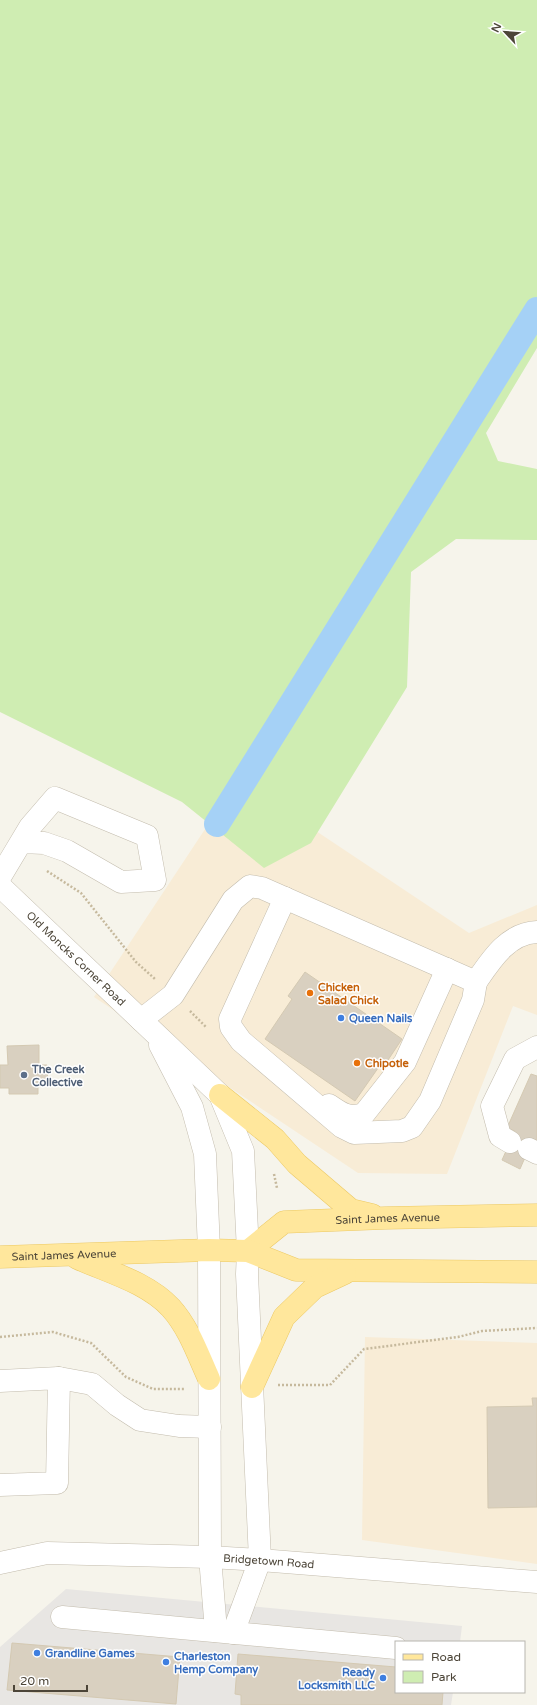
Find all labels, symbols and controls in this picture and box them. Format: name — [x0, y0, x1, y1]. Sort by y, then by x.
north arrow — [485, 12, 525, 52]
text: N — [489, 21, 504, 35]
street label: Old Moncks Corner Road — [24, 909, 128, 1009]
place label: Chicken Salad Chick — [318, 981, 379, 1007]
marker: Chicken Salad Chick — [305, 988, 315, 998]
place label: Queen Nails — [349, 1012, 413, 1025]
marker: Queen Nails — [336, 1013, 346, 1023]
place label: Chipotle — [365, 1057, 410, 1071]
marker: Chipotle — [352, 1058, 362, 1068]
place label: The Creek Collective — [31, 1063, 84, 1089]
marker: The Creek Collective — [19, 1070, 29, 1080]
street label: Saint James Avenue — [335, 1211, 440, 1227]
street label: Saint James Avenue — [11, 1247, 116, 1264]
street label: Bridgetown Road — [223, 1552, 315, 1571]
legend — [395, 1641, 525, 1693]
place label: Grandline Games — [45, 1647, 135, 1660]
marker: Grandline Games — [32, 1648, 42, 1658]
place label: Charleston Hemp Company — [174, 1650, 258, 1677]
text: Road — [431, 1650, 461, 1664]
marker: Charleston Hemp Company — [161, 1657, 171, 1667]
place label: Ready Locksmith LLC — [298, 1666, 375, 1692]
scale bar — [14, 1667, 87, 1693]
text: Park — [431, 1670, 457, 1684]
marker: Ready Locksmith LLC — [378, 1673, 388, 1683]
text: 20 m — [20, 1674, 49, 1688]

